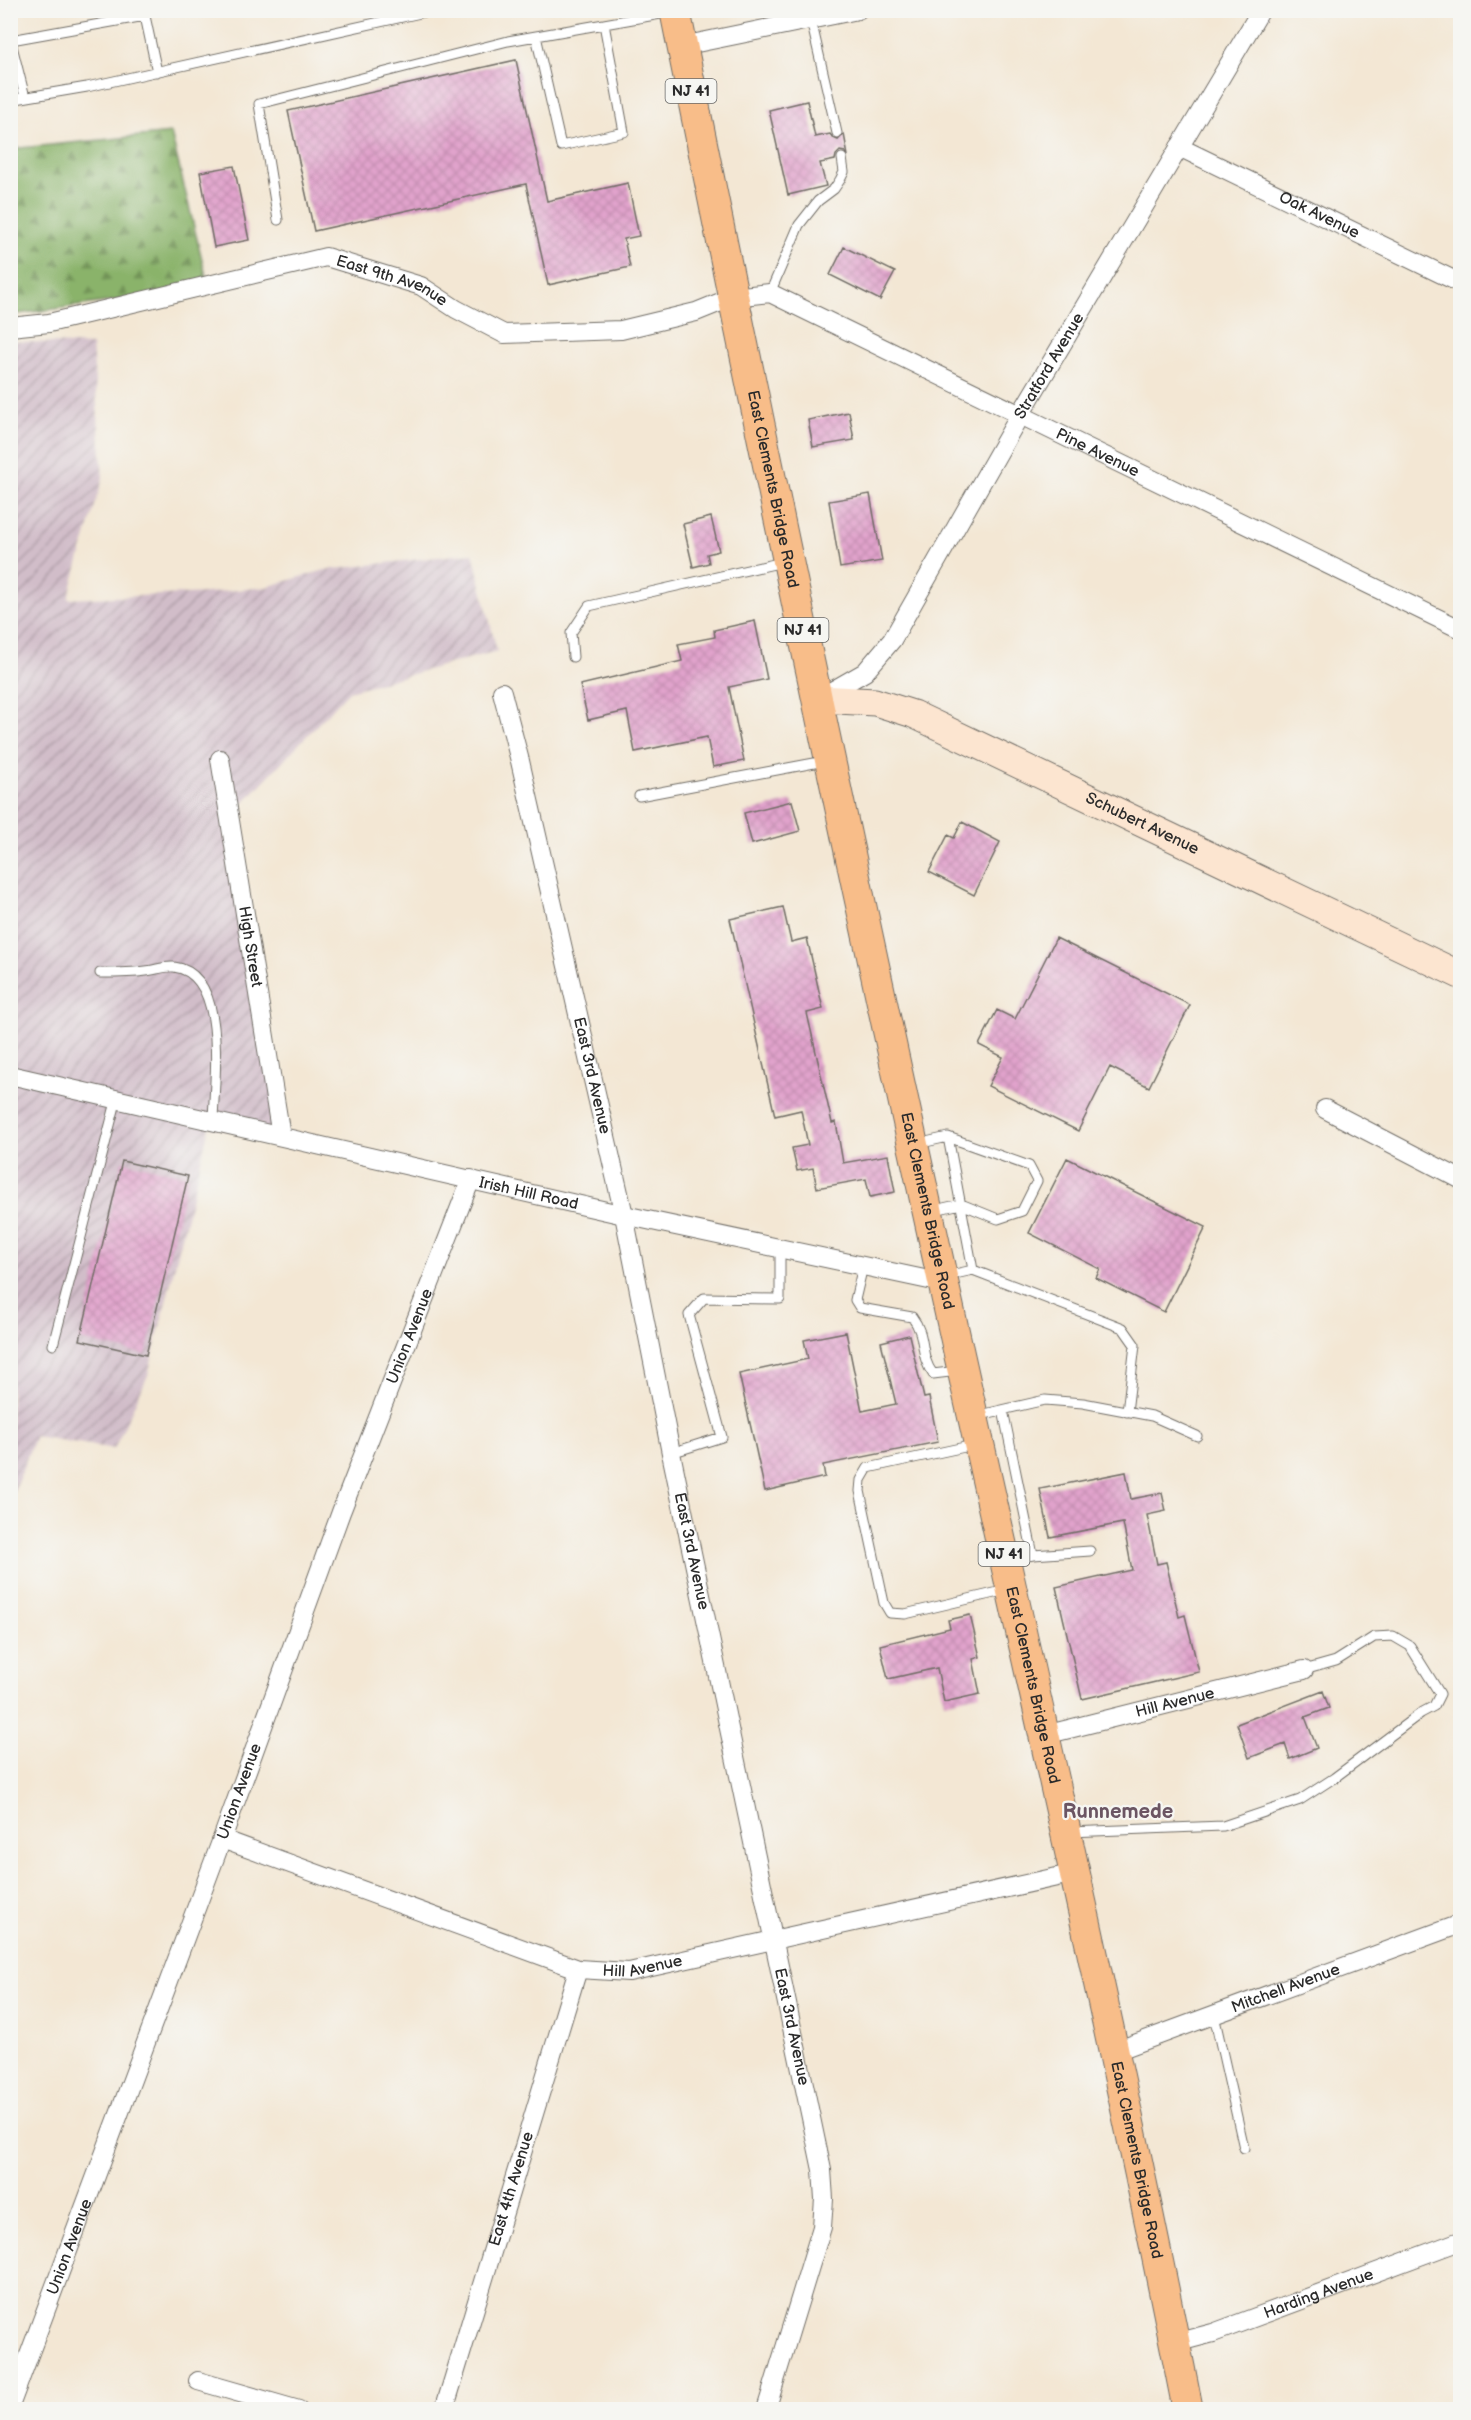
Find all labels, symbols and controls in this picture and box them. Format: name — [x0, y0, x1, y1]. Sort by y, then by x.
road number: NJ 41 — [666, 79, 716, 103]
street label: Oak Avenue — [1276, 187, 1363, 243]
street label: East 9th Avenue — [334, 251, 451, 311]
street label: Stratford Avenue — [1010, 309, 1088, 422]
street label: East Clements Bridge Road — [743, 389, 803, 590]
street label: Pine Avenue — [1053, 424, 1143, 481]
road number: NJ 41 — [778, 618, 828, 642]
street label: Schubert Avenue — [1083, 788, 1203, 859]
street label: High Street — [234, 905, 266, 988]
street label: East 3rd Avenue — [569, 1015, 615, 1136]
street label: East Clements Bridge Road — [897, 1110, 958, 1311]
street label: Irish Hill Road — [477, 1173, 580, 1214]
street label: Union Avenue — [382, 1285, 437, 1387]
street label: East 3rd Avenue — [670, 1491, 713, 1612]
road number: NJ 41 — [978, 1542, 1030, 1566]
street label: East Clements Bridge Road — [1002, 1585, 1064, 1785]
street label: Hill Avenue — [1134, 1683, 1217, 1721]
street label: Union Avenue — [213, 1740, 266, 1842]
district label: Runnemede — [1063, 1800, 1173, 1824]
street label: Hill Avenue — [602, 1951, 685, 1982]
street label: Mitchell Avenue — [1229, 1959, 1343, 2017]
street label: East 3rd Avenue — [770, 1966, 814, 2088]
street label: East Clements Bridge Road — [1107, 2059, 1167, 2260]
street label: East 4th Avenue — [485, 2129, 538, 2248]
street label: Union Avenue — [43, 2196, 96, 2297]
street label: Harding Avenue — [1261, 2264, 1377, 2323]

